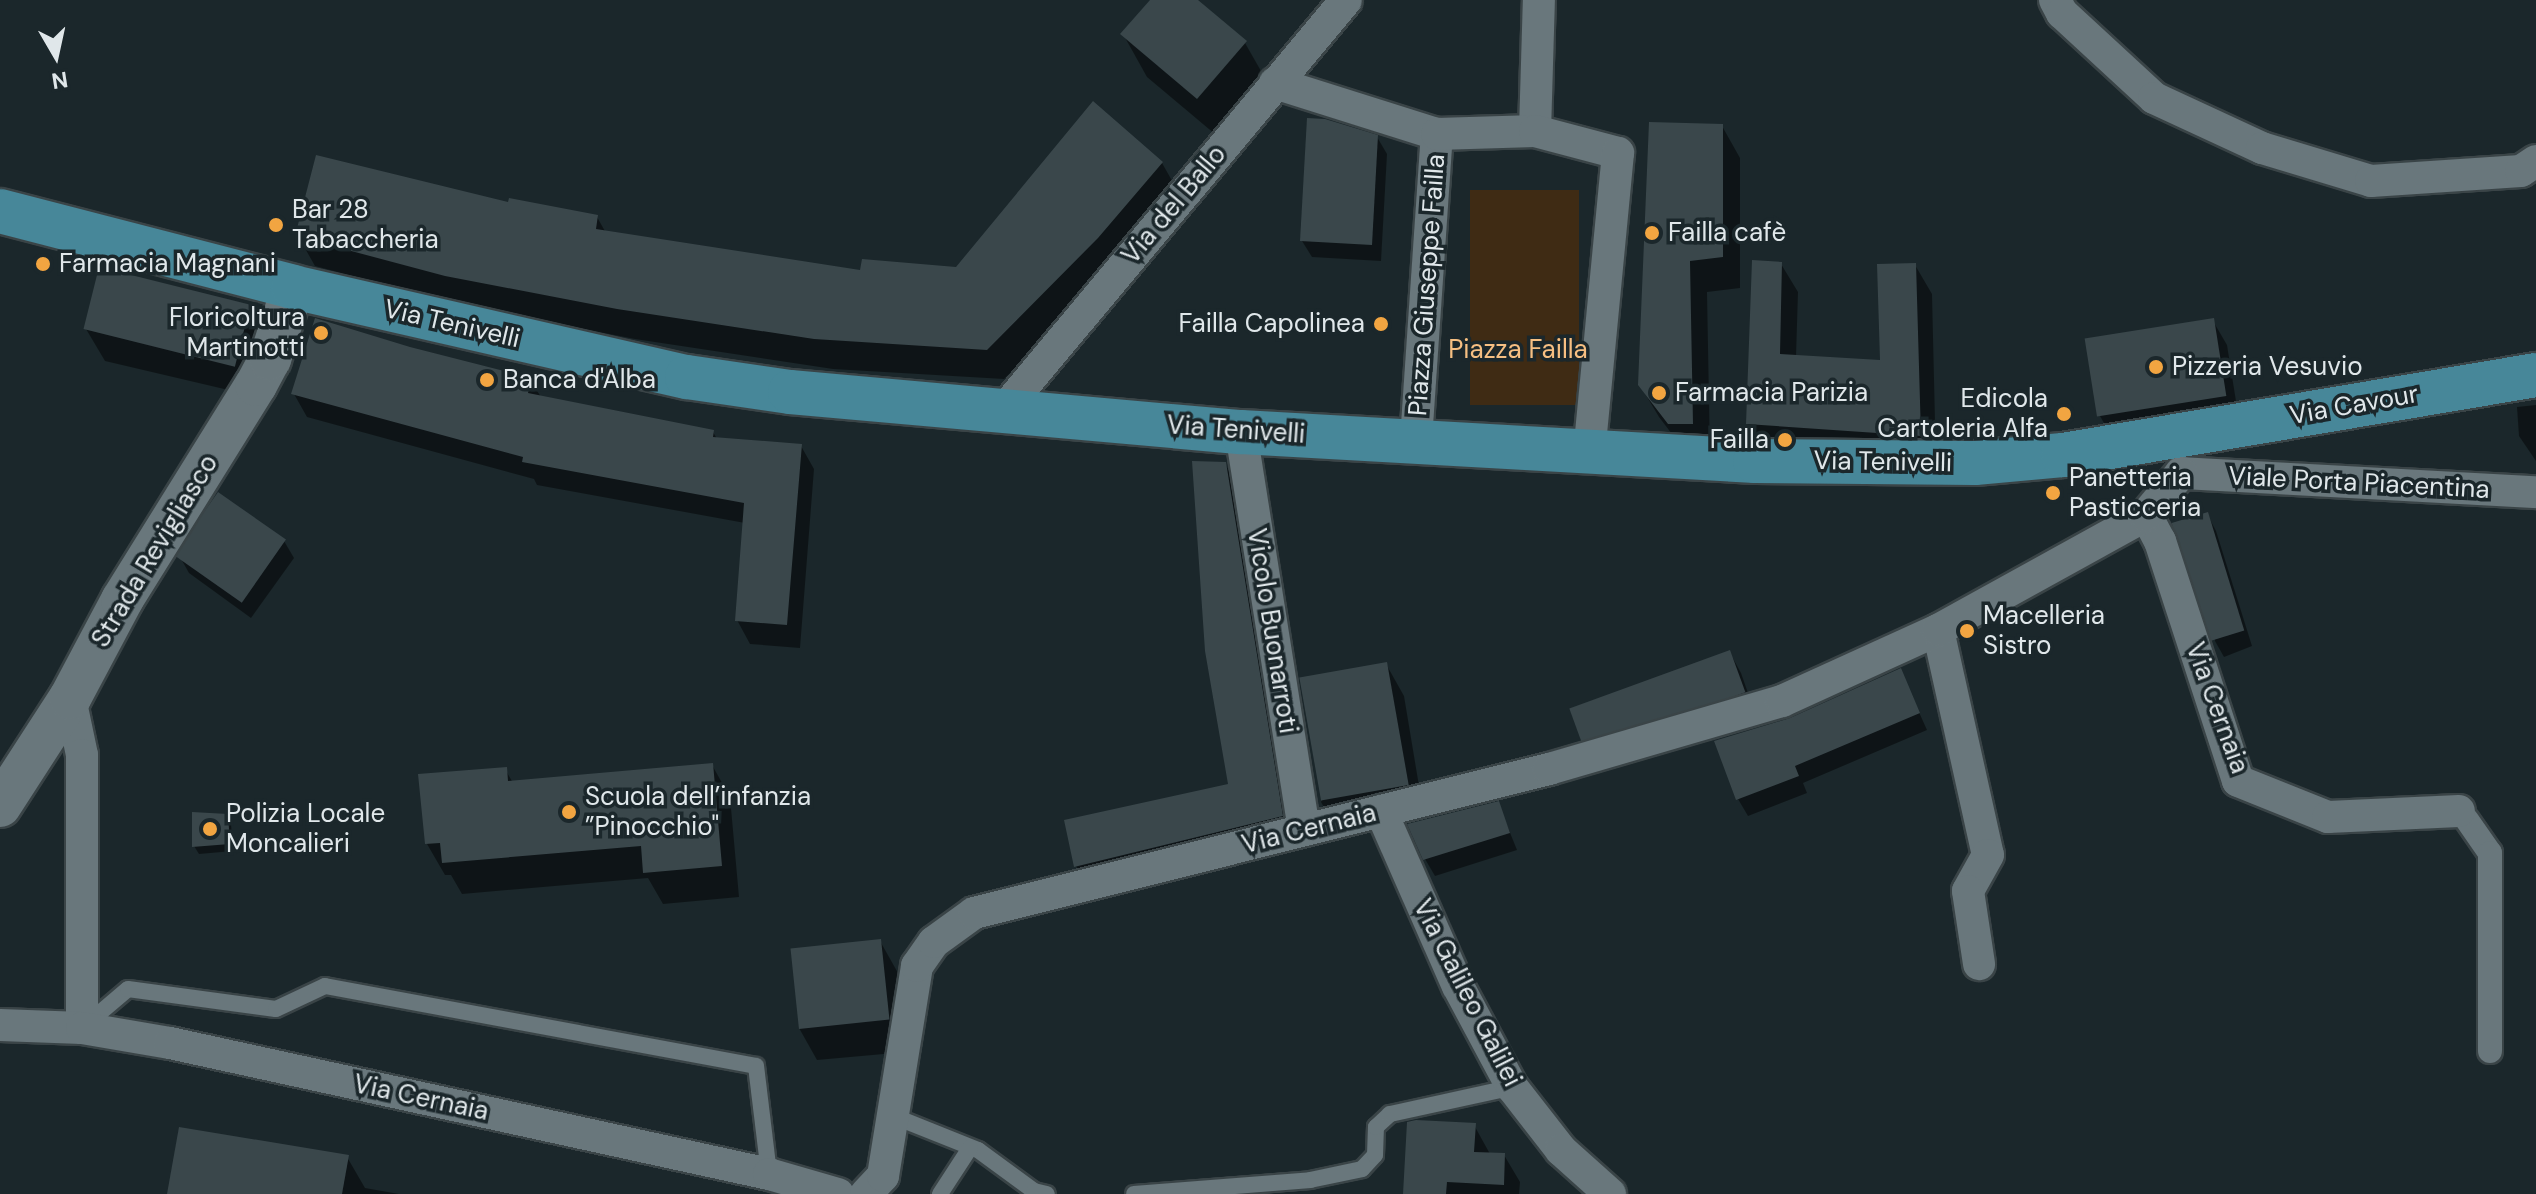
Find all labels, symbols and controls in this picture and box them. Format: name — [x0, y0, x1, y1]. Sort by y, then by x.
north arrow — [16, 16, 96, 96]
text: N — [50, 65, 70, 96]
street label: Via del Ballo — [1115, 139, 1233, 271]
street label: Piazza Giuseppe Failla — [1402, 153, 1452, 417]
place label: Bar 28 Tabaccheria — [292, 194, 439, 256]
marker: Bar 28 Tabaccheria — [267, 216, 285, 234]
place label: Failla cafè — [1668, 217, 1786, 249]
marker: Failla cafè — [1643, 224, 1661, 242]
place label: Farmacia Magnani — [59, 248, 276, 280]
marker: Farmacia Magnani — [34, 255, 52, 273]
street label: Via Tenivelli — [381, 293, 523, 355]
place label: Floricoltura Martinotti — [169, 302, 305, 364]
place label: Failla Capolinea — [1179, 308, 1365, 340]
marker: Failla Capolinea — [1372, 315, 1390, 333]
marker: Floricoltura Martinotti — [312, 324, 330, 342]
park label: Piazza Failla — [1448, 334, 1588, 366]
place label: Pizzeria Vesuvio — [2172, 351, 2363, 383]
marker: Pizzeria Vesuvio — [2147, 358, 2165, 376]
place label: Banca d'Alba — [503, 364, 656, 396]
marker: Banca d'Alba — [478, 371, 496, 389]
place label: Farmacia Parizia — [1675, 377, 1868, 409]
street label: Via Cavour — [2287, 378, 2421, 432]
place label: Edicola Cartoleria Alfa — [1877, 383, 2048, 444]
marker: Farmacia Parizia — [1650, 384, 1668, 402]
marker: Edicola Cartoleria Alfa — [2055, 405, 2073, 423]
street label: Via Tenivelli — [1166, 410, 1306, 450]
place label: Failla — [1710, 424, 1769, 456]
marker: Failla — [1776, 431, 1794, 449]
street label: Via Tenivelli — [1813, 445, 1953, 479]
street label: Strada Revigliasco — [85, 449, 225, 653]
street label: Viale Porta Piacentina — [2228, 461, 2490, 505]
place label: Panetteria Pasticceria — [2069, 462, 2201, 524]
marker: Panetteria Pasticceria — [2044, 484, 2062, 502]
street label: Vicolo Buonarroti — [1240, 526, 1304, 736]
place label: Macelleria Sistro — [1983, 600, 2105, 662]
marker: Macelleria Sistro — [1958, 622, 1976, 640]
street label: Via Cernaia — [2179, 638, 2255, 778]
place label: Scuola dell’infanzia ”Pinocchio" — [585, 781, 811, 842]
street label: Via Cernaia — [1239, 797, 1379, 861]
place label: Polizia Locale Moncalieri — [226, 798, 385, 860]
marker: Scuola dell’infanzia ”Pinocchio" — [560, 803, 578, 821]
marker: Polizia Locale Moncalieri — [201, 820, 219, 838]
street label: Via Galileo Galilei — [1406, 894, 1528, 1092]
street label: Via Cernaia — [351, 1068, 491, 1128]

